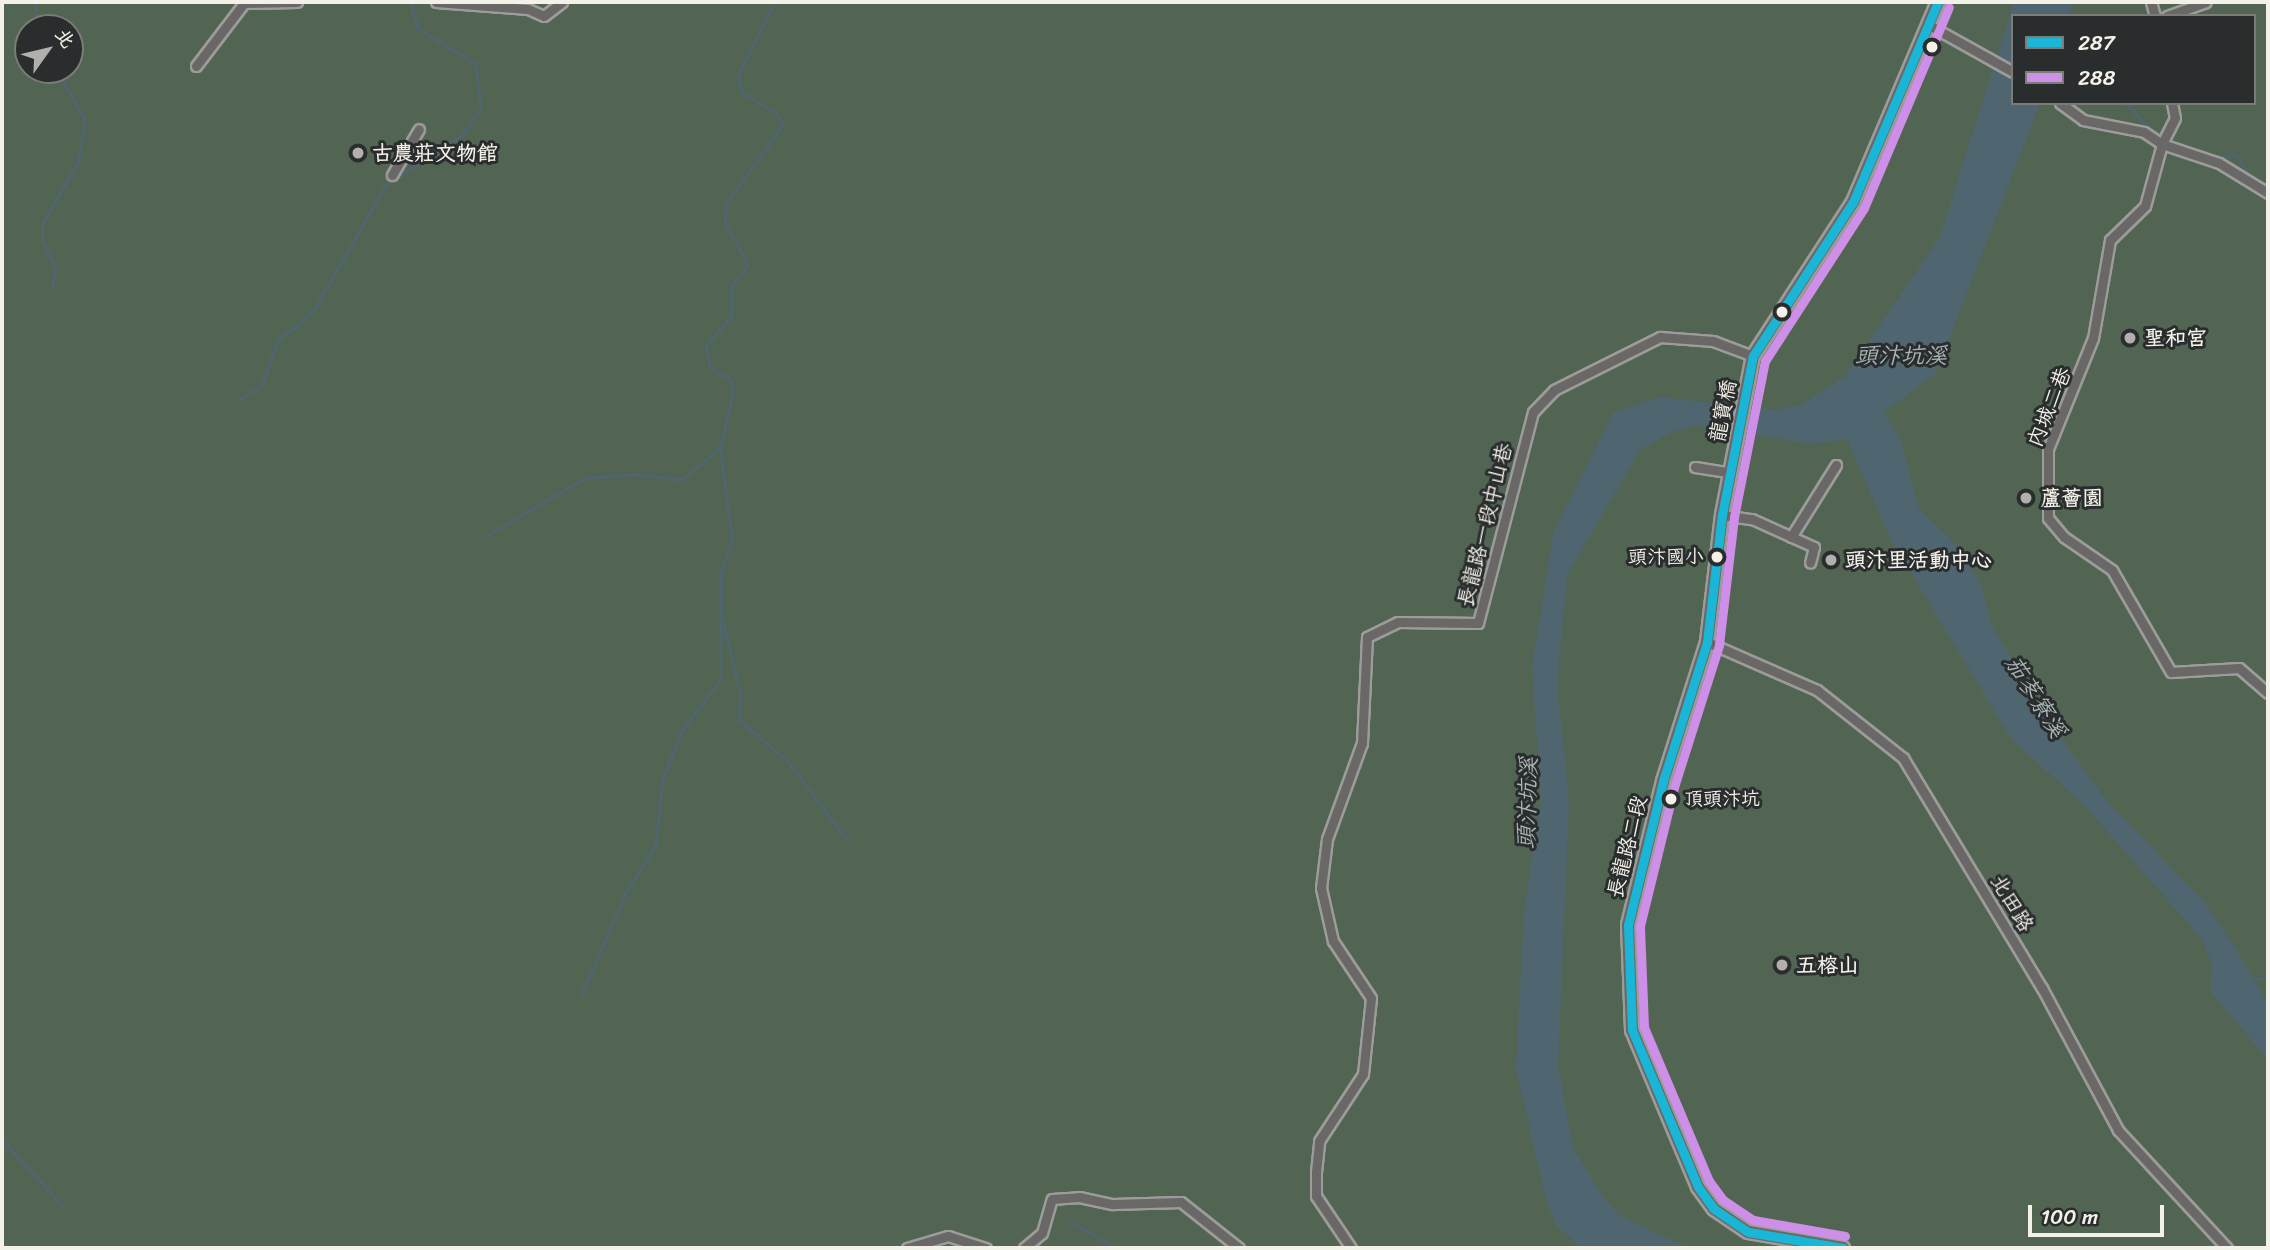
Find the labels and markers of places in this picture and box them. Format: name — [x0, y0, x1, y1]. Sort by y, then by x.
unlabelled marker — [1925, 40, 1939, 54]
place label: 古農莊文物館 — [372, 140, 498, 166]
marker: 古農莊文物館 — [350, 145, 366, 161]
unlabelled marker — [1775, 305, 1789, 319]
place label: 聖和宮 — [2144, 325, 2207, 351]
marker: 聖和宮 — [2122, 330, 2138, 346]
place label: 蘆薈園 — [2040, 485, 2103, 511]
marker: 蘆薈園 — [2018, 490, 2034, 506]
place label: 頭汴國小 — [1628, 546, 1704, 568]
place label: 頭汴里活動中心 — [1845, 547, 1992, 573]
marker: 頭汴國小 — [1710, 550, 1724, 564]
marker: 頭汴里活動中心 — [1823, 552, 1839, 568]
place label: 頂頭汴坑 — [1684, 788, 1760, 810]
marker: 頂頭汴坑 — [1664, 792, 1678, 806]
place label: 五榕山 — [1796, 952, 1859, 978]
marker: 五榕山 — [1774, 957, 1790, 973]

